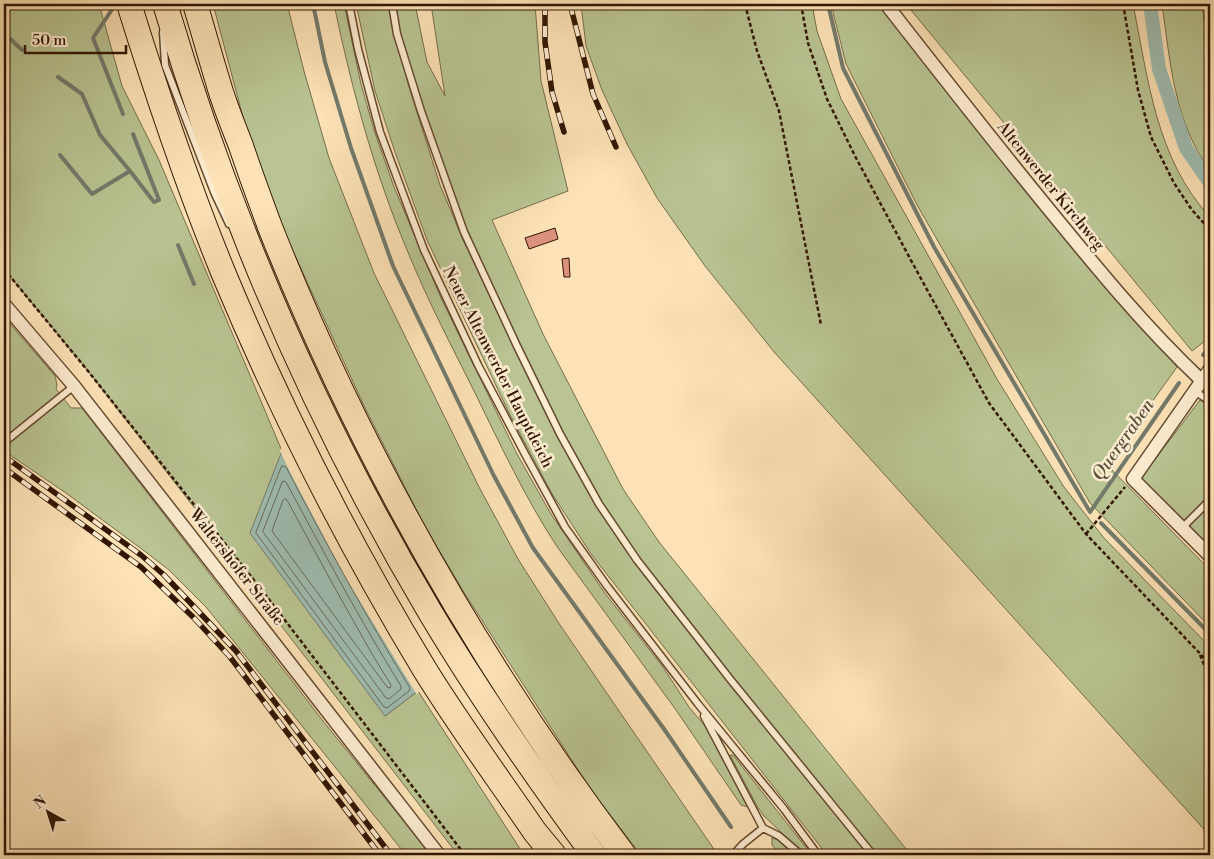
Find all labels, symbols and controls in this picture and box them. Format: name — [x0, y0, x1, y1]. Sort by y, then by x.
scale bar — [25, 22, 126, 54]
text: 50 m — [32, 31, 66, 50]
street label: Altenwerder Kirchweg — [992, 117, 1110, 255]
street label: Neuer Altenwerder Hauptdeich — [438, 263, 558, 472]
water label: Quergraben — [1087, 394, 1160, 485]
street label: Waltershofer Straße — [185, 504, 289, 629]
north arrow — [22, 786, 72, 836]
text: N — [30, 792, 50, 813]

